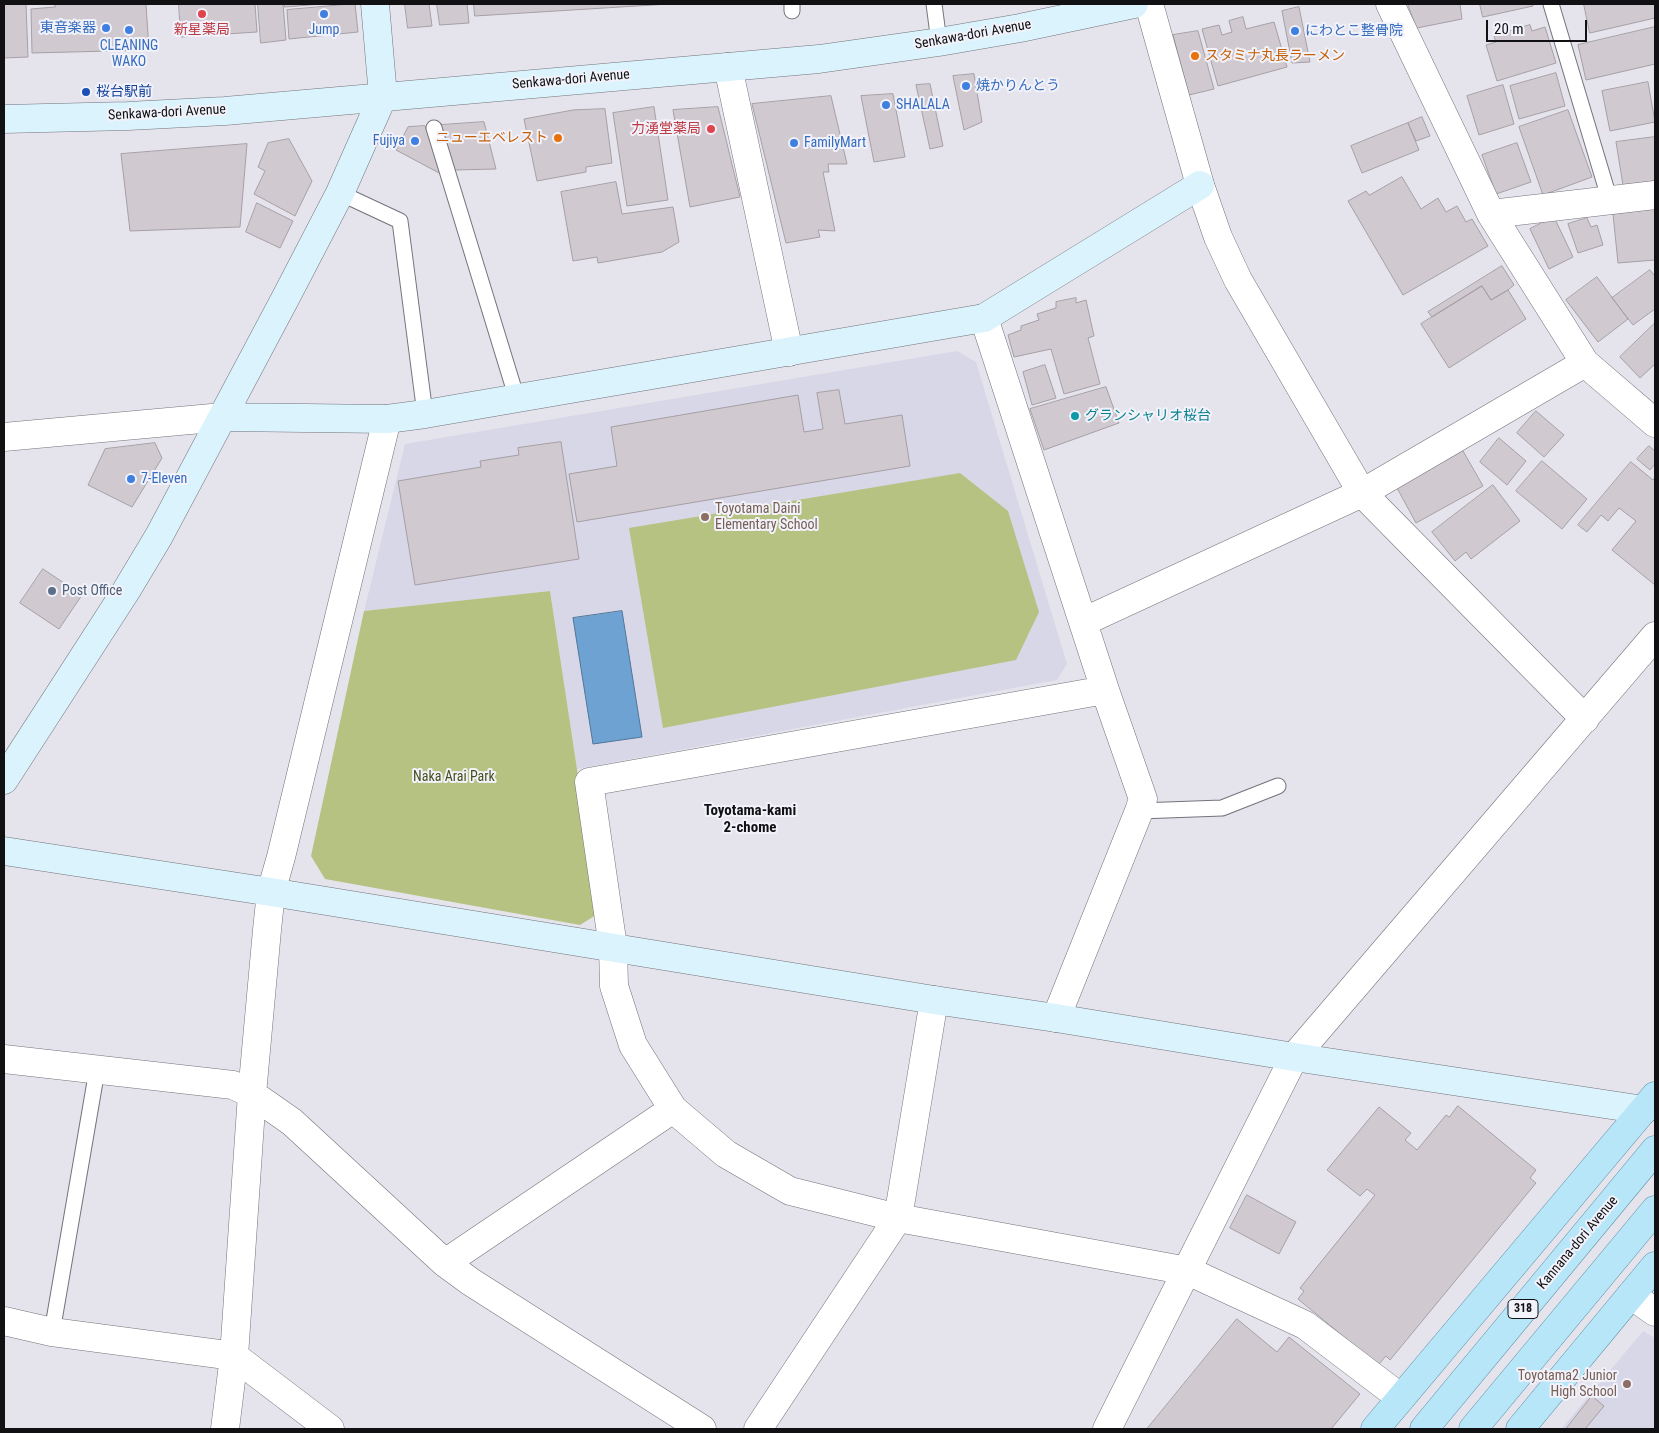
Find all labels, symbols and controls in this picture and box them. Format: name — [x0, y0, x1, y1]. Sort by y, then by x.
marker: 新星薬局 — [196, 8, 208, 20]
marker: Jump — [318, 8, 330, 20]
scale bar — [1489, 10, 1590, 42]
street label: Senkawa-dori Avenue — [914, 16, 1032, 54]
place label: 東音楽器 — [40, 20, 96, 36]
text: 20 m — [1494, 20, 1524, 38]
marker: 東音楽器 — [100, 22, 112, 34]
place label: 新星薬局 — [174, 22, 230, 38]
place label: Jump — [309, 22, 339, 38]
place label: にわとこ整骨院 — [1305, 23, 1403, 39]
marker: CLEANING WAKO — [123, 24, 135, 36]
marker: にわとこ整骨院 — [1289, 25, 1301, 37]
place label: CLEANING WAKO — [100, 38, 158, 70]
place label: スタミナ丸長ラーメン — [1205, 48, 1345, 64]
marker: スタミナ丸長ラーメン — [1189, 50, 1201, 62]
street label: Senkawa-dori Avenue — [512, 66, 630, 94]
place label: 焼かりんとう — [976, 78, 1060, 94]
marker: 焼かりんとう — [960, 80, 972, 92]
place label: 桜台駅前 — [96, 84, 152, 100]
marker: 桜台駅前 — [80, 86, 92, 98]
place label: SHALALA — [896, 97, 950, 113]
marker: SHALALA — [880, 99, 892, 111]
street label: Senkawa-dori Avenue — [108, 102, 226, 124]
place label: 力湧堂薬局 — [631, 121, 701, 137]
marker: 力湧堂薬局 — [705, 123, 717, 135]
place label: ニューエベレスト — [436, 130, 548, 146]
marker: ニューエベレスト — [552, 132, 564, 144]
place label: Fujiya — [373, 133, 405, 149]
marker: Fujiya — [409, 135, 421, 147]
place label: FamilyMart — [804, 135, 866, 151]
marker: FamilyMart — [788, 137, 800, 149]
place label: グランシャリオ桜台 — [1085, 408, 1211, 424]
marker: グランシャリオ桜台 — [1069, 410, 1081, 422]
place label: 7-Eleven — [141, 471, 187, 487]
marker: 7-Eleven — [125, 473, 137, 485]
place label: Toyotama Daini Elementary School — [715, 501, 818, 534]
marker: Toyotama Daini Elementary School — [699, 511, 711, 523]
place label: Post Office — [62, 583, 122, 599]
marker: Post Office — [46, 585, 58, 597]
park label: Naka Arai Park — [413, 769, 495, 785]
district label: Toyotama-kami 2-chome — [704, 802, 796, 837]
street label: Kannana-dori Avenue — [1534, 1193, 1622, 1293]
road number: 318 — [1508, 1300, 1538, 1318]
place label: Toyotama2 Junior High School — [1518, 1368, 1617, 1400]
marker: Toyotama2 Junior High School — [1621, 1378, 1633, 1390]

